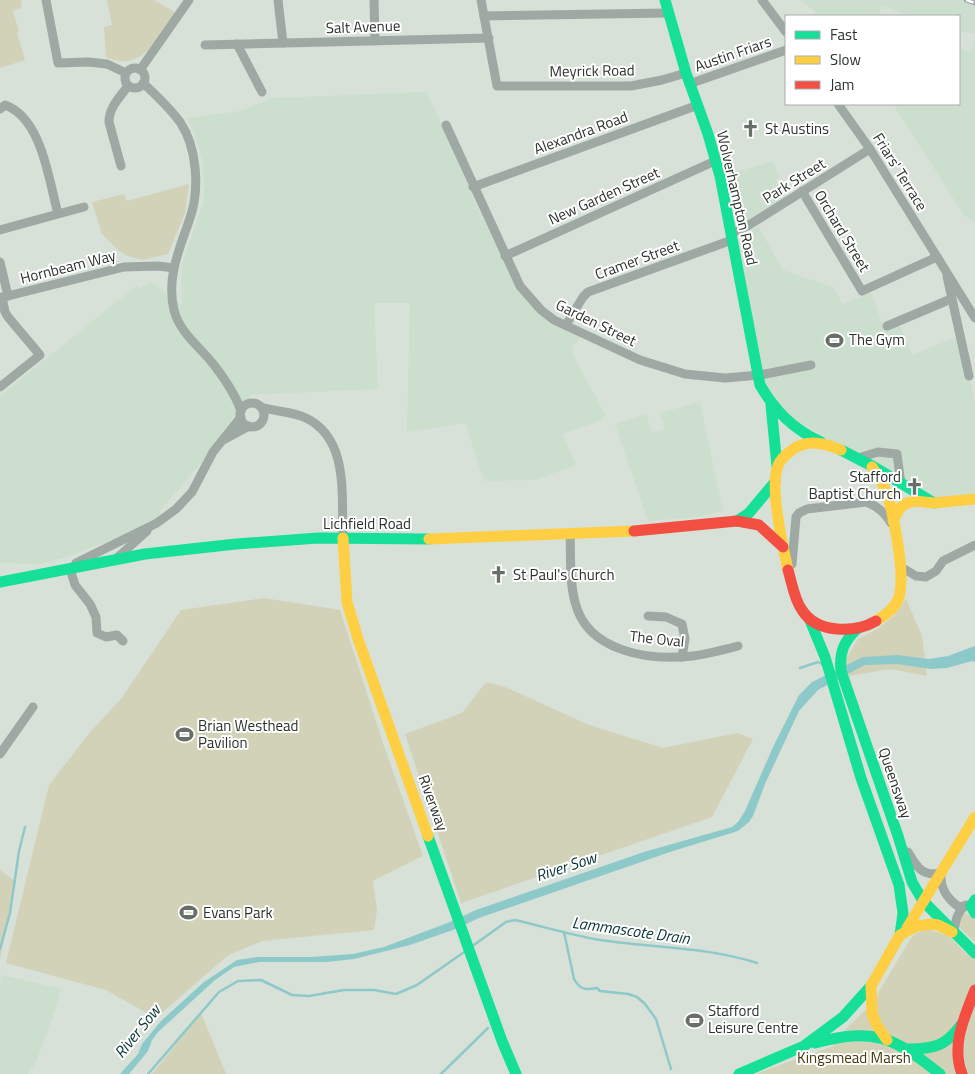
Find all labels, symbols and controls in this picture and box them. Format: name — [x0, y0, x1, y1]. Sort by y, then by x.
street label: Salt Avenue — [325, 14, 401, 39]
legend — [785, 15, 960, 105]
text: Fast — [830, 23, 858, 46]
street label: Austin Friars — [692, 30, 774, 77]
text: Slow — [830, 48, 861, 71]
street label: Meyrick Road — [549, 58, 635, 83]
text: Jam — [830, 73, 854, 96]
street label: Alexandra Road — [531, 105, 631, 160]
place label: St Austins — [765, 117, 829, 140]
church icon: St Austins — [741, 119, 761, 139]
street label: Wolverhampton Road — [711, 128, 764, 267]
street label: Friars' Terrace — [867, 128, 934, 215]
street label: Park Street — [758, 152, 830, 209]
street label: New Garden Street — [544, 160, 664, 230]
street label: Orchard Street — [809, 185, 876, 277]
street label: Cramer Street — [592, 233, 683, 285]
street label: Hornbeam Way — [18, 244, 118, 290]
street label: Garden Street — [552, 293, 641, 352]
place label: The Gym — [849, 328, 905, 351]
sports icon: The Gym — [825, 330, 845, 350]
place label: Stafford Baptist Church — [808, 465, 901, 505]
church icon: Stafford Baptist Church — [905, 476, 925, 496]
street label: Lichfield Road — [323, 512, 411, 535]
place label: St Paul's Church — [513, 563, 614, 586]
church icon: St Paul's Church — [489, 565, 509, 585]
street label: The Oval — [629, 624, 686, 653]
place label: Brian Westhead Pavilion — [198, 714, 298, 754]
sports icon: Brian Westhead Pavilion — [174, 725, 194, 745]
street label: Queensway — [873, 744, 918, 822]
street label: Riverway — [413, 771, 454, 834]
water label: River Sow — [532, 844, 602, 887]
place label: Evans Park — [203, 901, 273, 924]
sports icon: Evans Park — [179, 903, 199, 923]
water label: Lammascote Drain — [571, 910, 692, 950]
water label: River Sow — [108, 997, 168, 1063]
place label: Stafford Leisure Centre — [708, 999, 798, 1039]
sports icon: Stafford Leisure Centre — [684, 1010, 704, 1030]
park label: Kingsmead Marsh — [797, 1046, 911, 1069]

